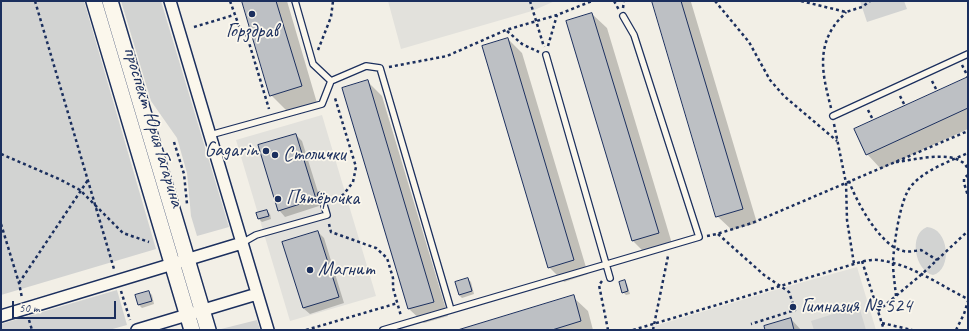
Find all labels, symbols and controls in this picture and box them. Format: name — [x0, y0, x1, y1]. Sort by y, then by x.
marker: Горздрав — [247, 9, 257, 19]
place label: Горздрав — [226, 20, 278, 44]
street label: проспект Юрия Гагарина — [117, 44, 189, 210]
place label: Gagarin — [204, 139, 258, 163]
place label: Столички — [283, 143, 346, 167]
marker: Gagarin — [261, 146, 271, 156]
marker: Столички — [270, 150, 280, 160]
place label: Пятёрочка — [286, 187, 359, 211]
marker: Пятёрочка — [273, 194, 283, 204]
place label: Магнит — [318, 258, 375, 282]
marker: Магнит — [305, 265, 315, 275]
scale bar — [14, 293, 118, 319]
place label: Гимназия № 524 — [801, 295, 912, 319]
text: 50 m — [19, 300, 39, 316]
marker: Гимназия № 524 — [788, 302, 798, 312]

